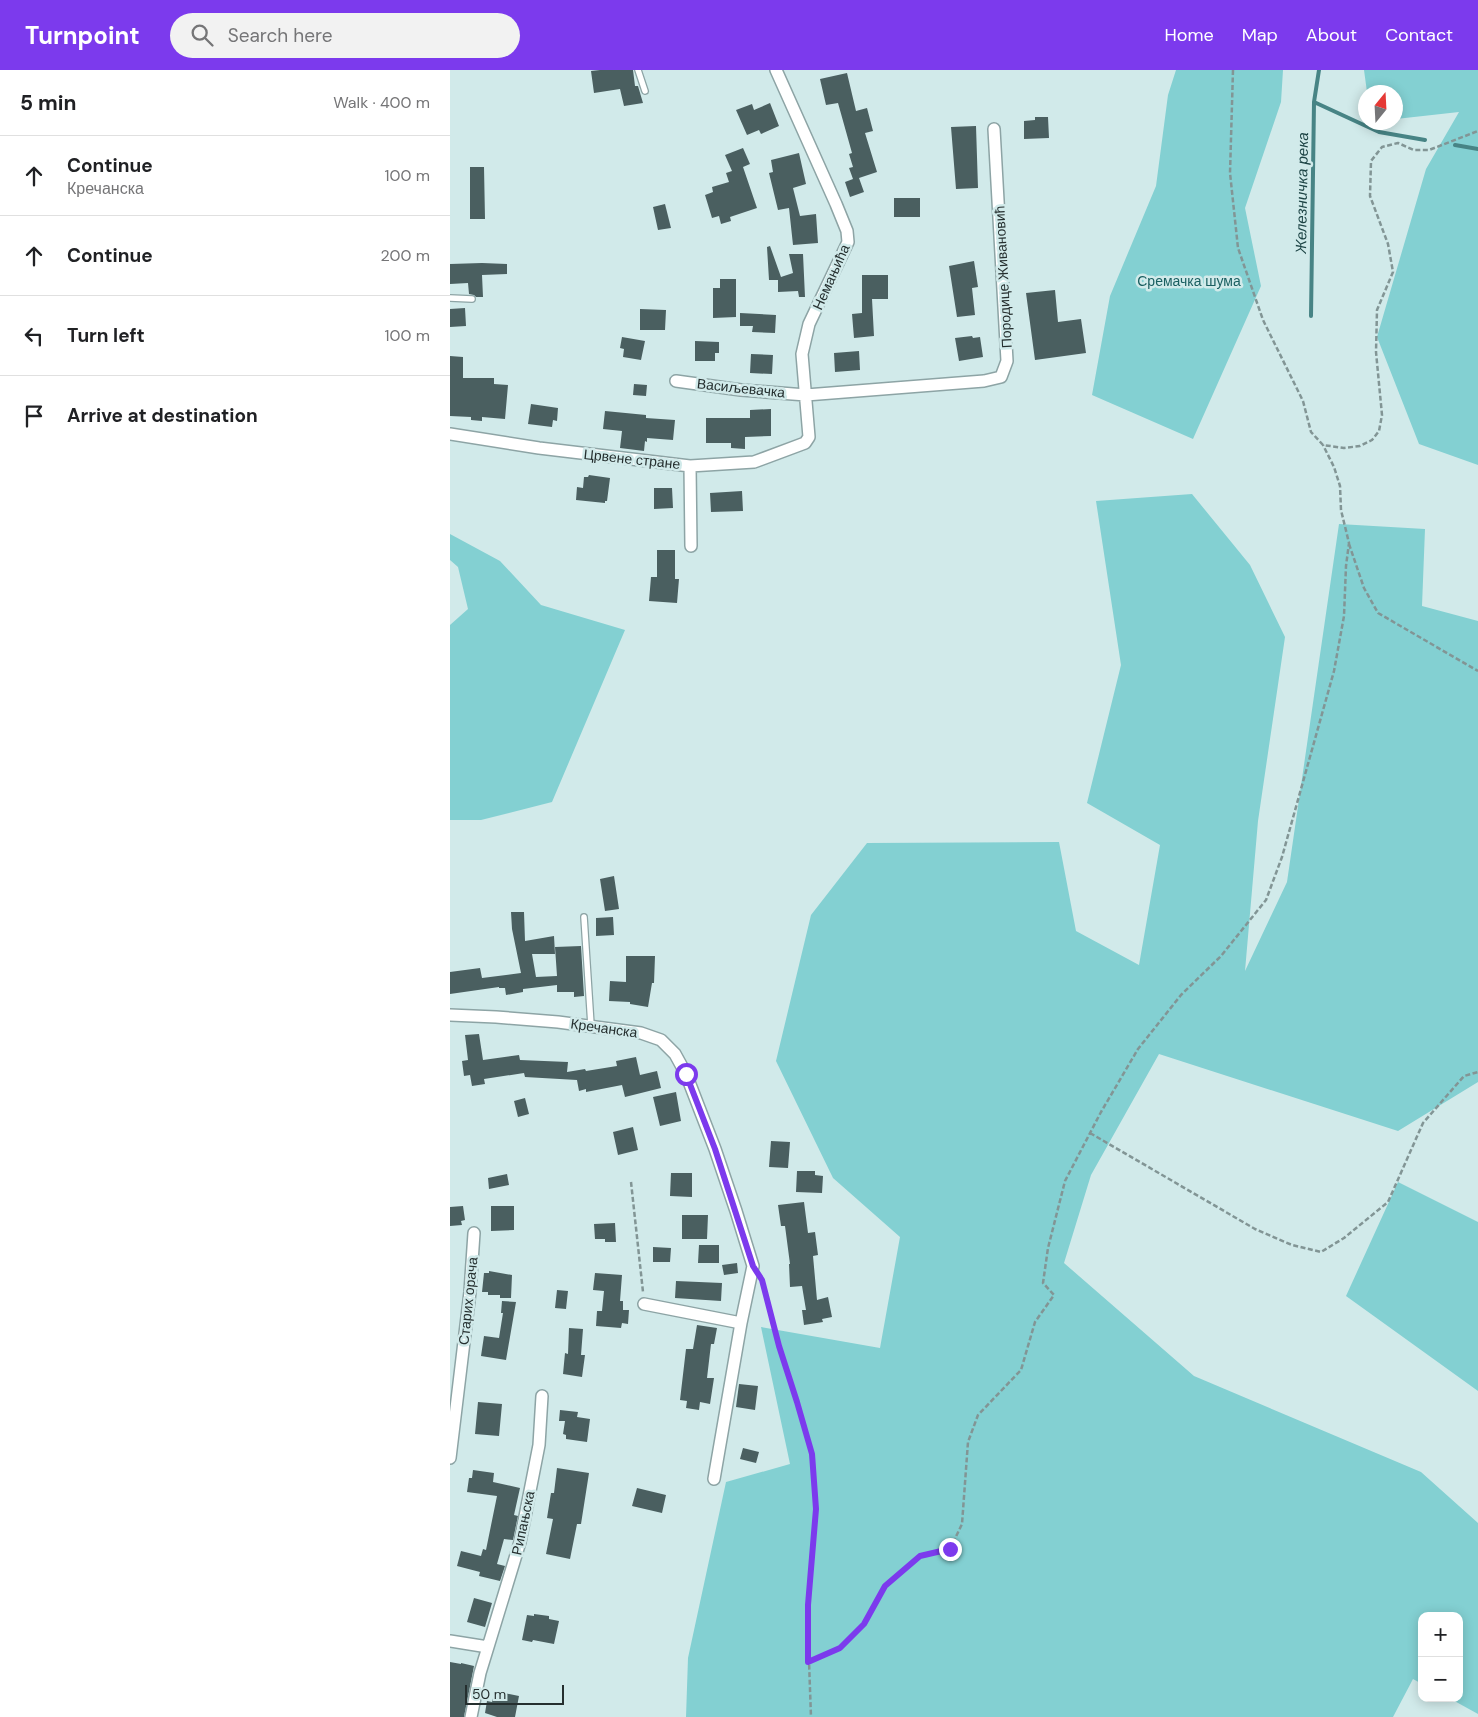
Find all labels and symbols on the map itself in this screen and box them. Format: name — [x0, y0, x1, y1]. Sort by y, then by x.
north arrow — [1358, 85, 1403, 130]
water label: Железничка река — [1291, 132, 1313, 255]
street label: Породице Живановић — [990, 205, 1016, 349]
street label: Немањића — [809, 241, 854, 313]
park label: Сремачка шума — [1137, 272, 1241, 290]
street label: Васиљевачка — [696, 374, 786, 402]
street label: Црвене стране — [583, 445, 681, 473]
street label: Кречанска — [569, 1014, 639, 1042]
route start — [675, 1063, 698, 1086]
street label: Старих орача — [454, 1256, 482, 1346]
street label: Рипањска — [507, 1489, 539, 1557]
route end — [939, 1538, 962, 1561]
scale bar — [465, 1682, 564, 1705]

